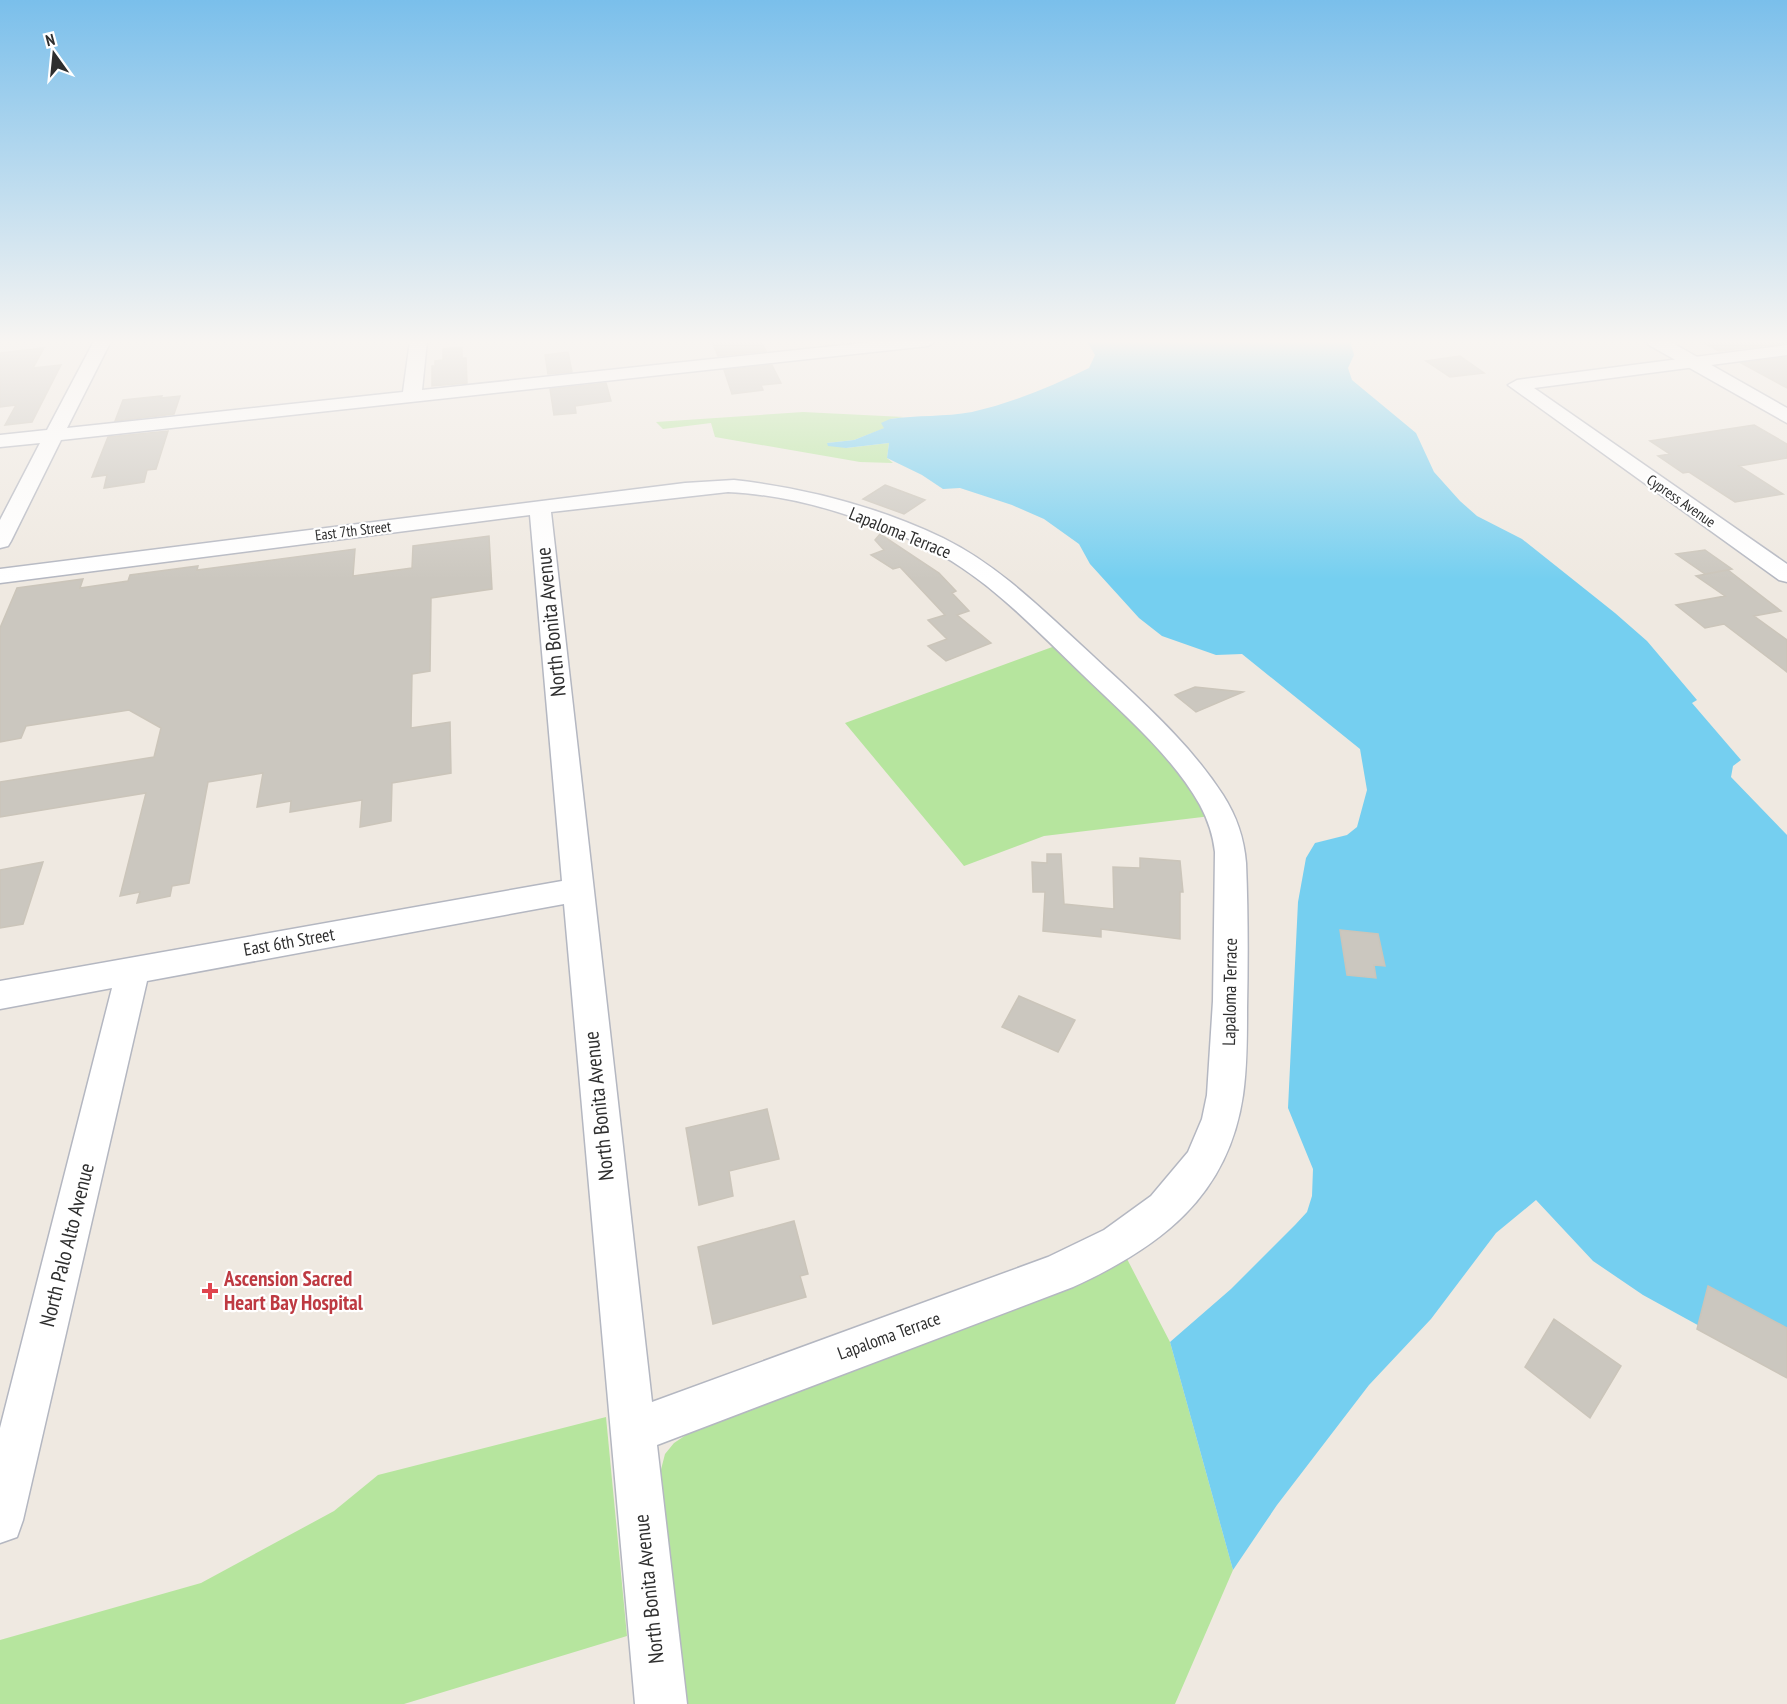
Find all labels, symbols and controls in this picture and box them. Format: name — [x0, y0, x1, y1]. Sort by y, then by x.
north arrow — [24, 24, 84, 84]
text: N — [43, 29, 57, 50]
street label: Cypress Avenue — [1643, 470, 1719, 531]
street label: Lapaloma Terrace — [846, 502, 955, 563]
street label: East 7th Street — [314, 516, 392, 545]
street label: North Bonita Avenue — [529, 546, 572, 698]
street label: East 6th Street — [242, 922, 336, 961]
street label: Lapaloma Terrace — [1217, 938, 1242, 1046]
street label: North Bonita Avenue — [577, 1030, 620, 1182]
street label: North Palo Alto Avenue — [33, 1160, 100, 1330]
place label: Ascension Sacred Heart Bay Hospital — [223, 1265, 364, 1316]
marker: Ascension Sacred Heart Bay Hospital — [201, 1282, 219, 1300]
street label: Lapaloma Terrace — [834, 1306, 943, 1365]
street label: North Bonita Avenue — [627, 1513, 670, 1665]

